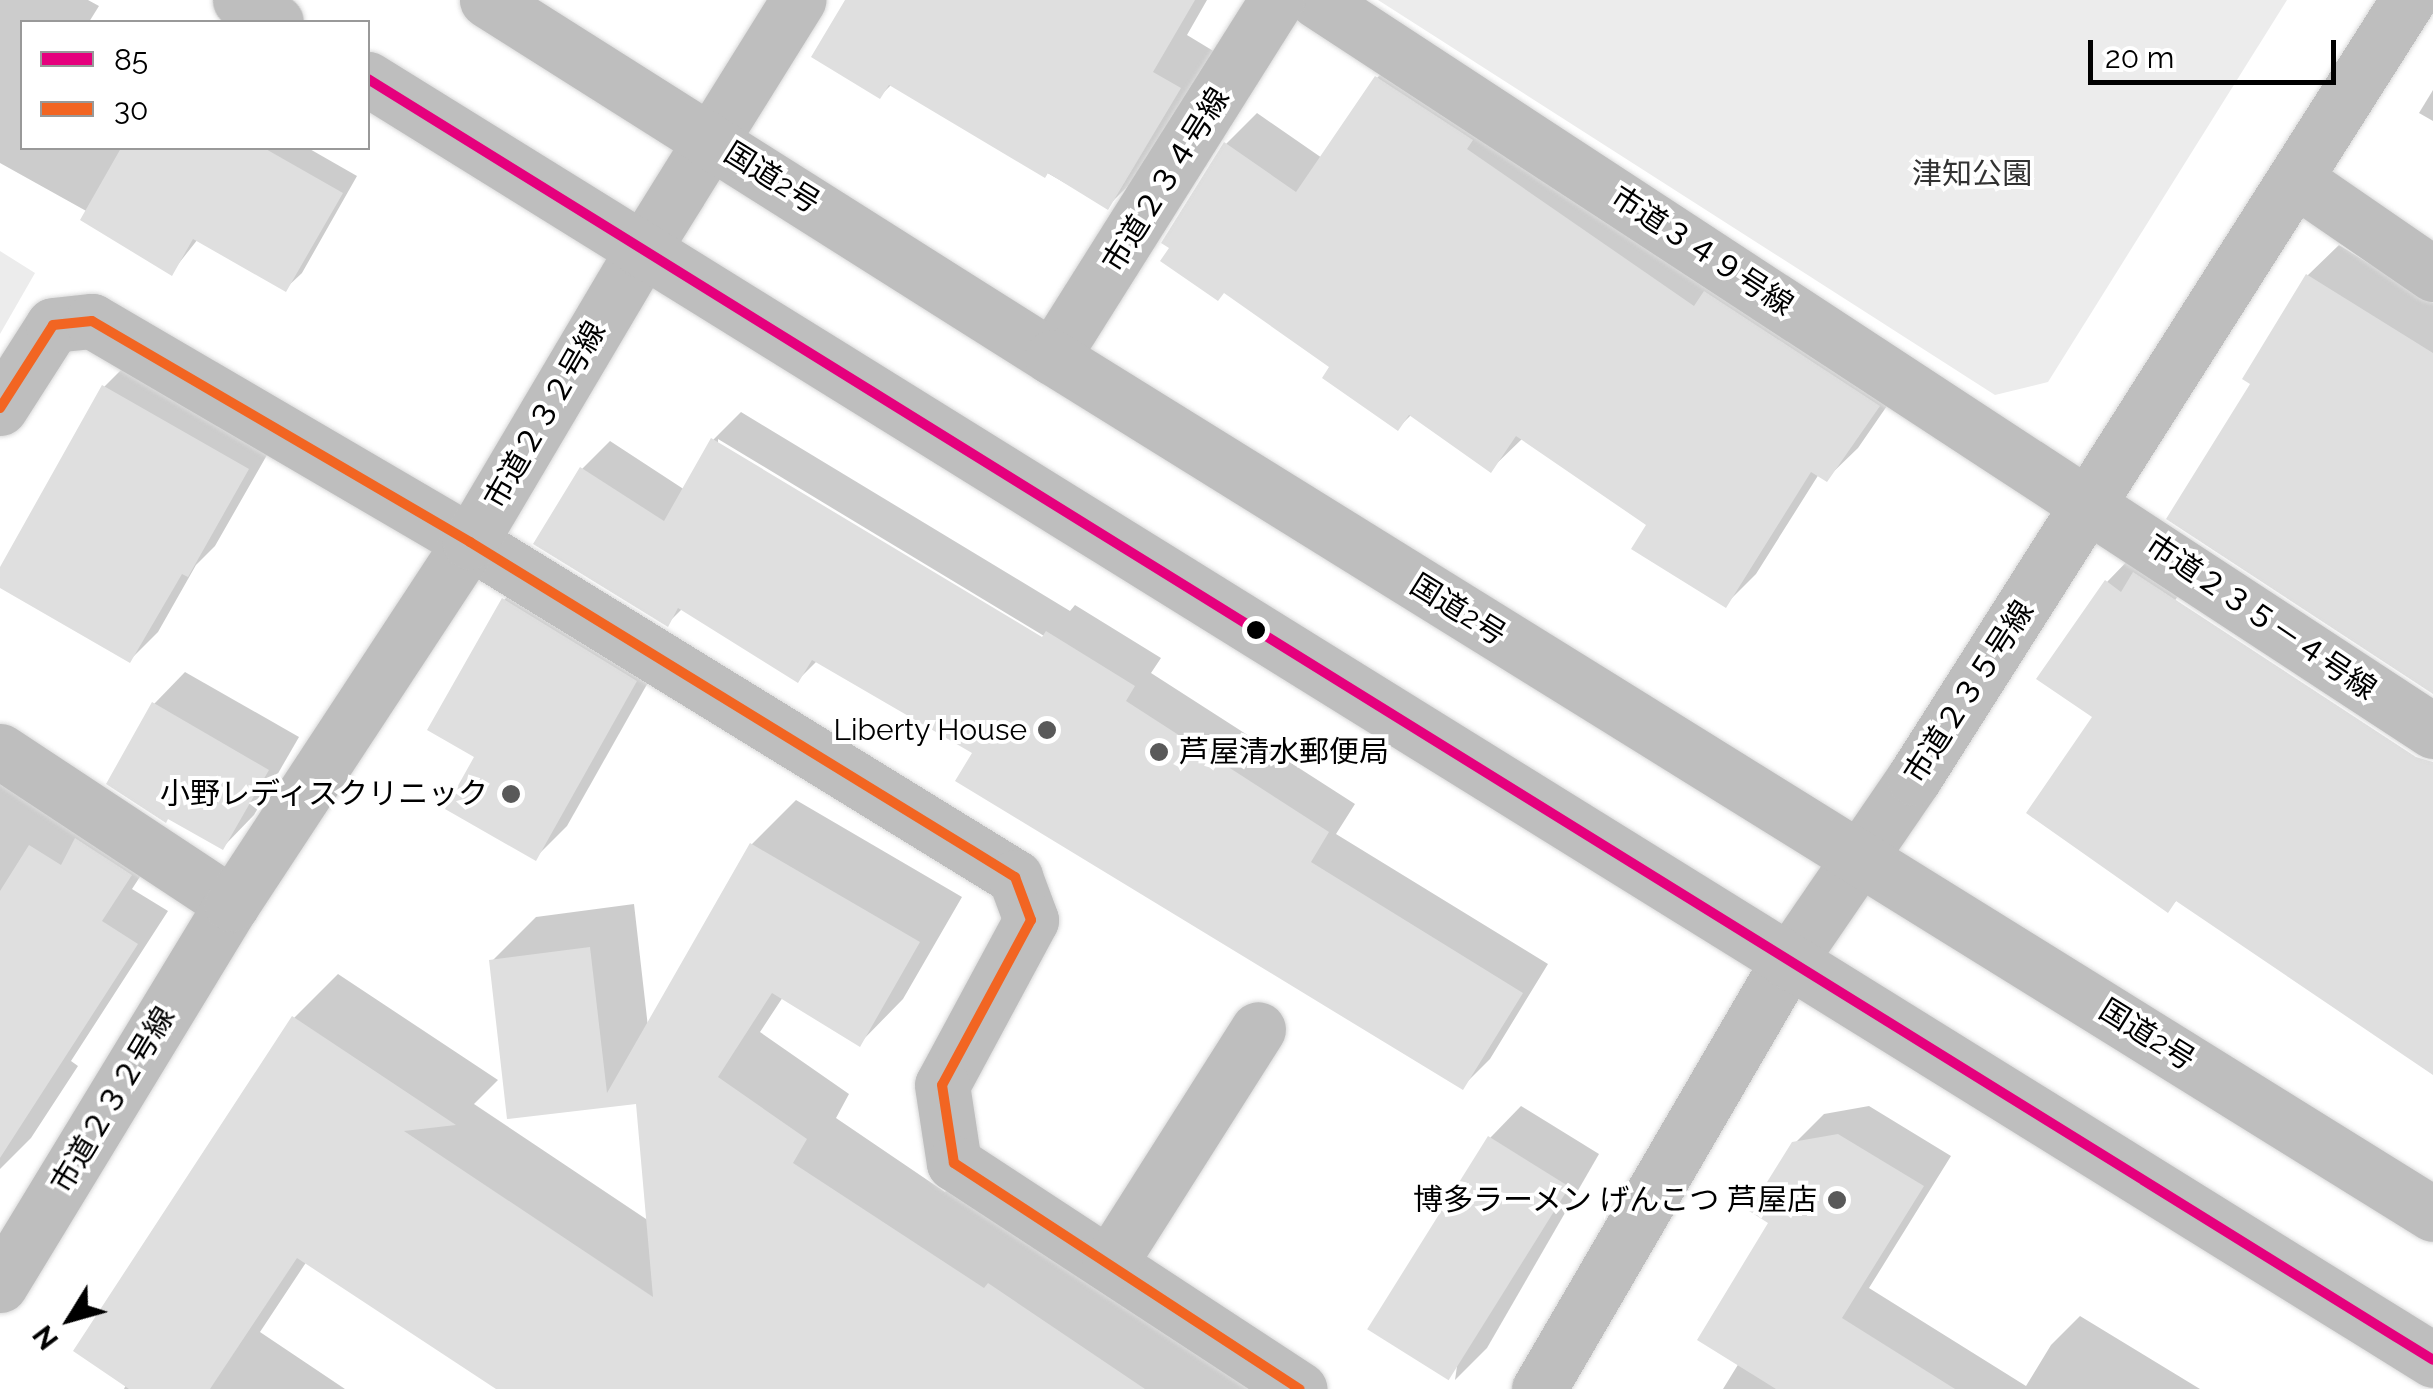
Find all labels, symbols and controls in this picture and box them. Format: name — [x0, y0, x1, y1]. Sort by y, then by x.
legend — [20, 20, 370, 150]
scale bar — [2093, 20, 2340, 82]
text: 20 m — [2105, 40, 2174, 75]
text: 85 — [114, 42, 148, 77]
street label: 市道２３４号線 — [1095, 81, 1237, 279]
text: 30 — [114, 92, 148, 127]
street label: 国道2号 — [718, 135, 826, 221]
park label: 津知公園 — [1912, 156, 2032, 192]
street label: 市道３４９号線 — [1604, 179, 1800, 323]
street label: 市道２３２号線 — [477, 315, 613, 515]
street label: 市道２３５－４号線 — [2139, 527, 2383, 707]
street label: 国道2号 — [1404, 567, 1512, 653]
street label: 市道２３５号線 — [1897, 594, 2041, 790]
unlabelled marker — [1246, 620, 1266, 640]
place label: Liberty House — [833, 712, 1027, 748]
marker: Liberty House — [1036, 719, 1058, 741]
place label: 芦屋清水郵便局 — [1179, 734, 1389, 770]
marker: 芦屋清水郵便局 — [1148, 741, 1170, 763]
place label: 小野レディスクリニック — [158, 776, 488, 812]
marker: 小野レディスクリニック — [498, 781, 524, 807]
street label: 国道2号 — [2093, 992, 2201, 1078]
street label: 市道２３２号線 — [43, 1001, 183, 1199]
place label: 博多ラーメン げんこつ 芦屋店 — [1412, 1182, 1817, 1218]
marker: 博多ラーメン げんこつ 芦屋店 — [1826, 1189, 1848, 1211]
north arrow — [20, 1269, 120, 1369]
text: N — [26, 1319, 65, 1356]

